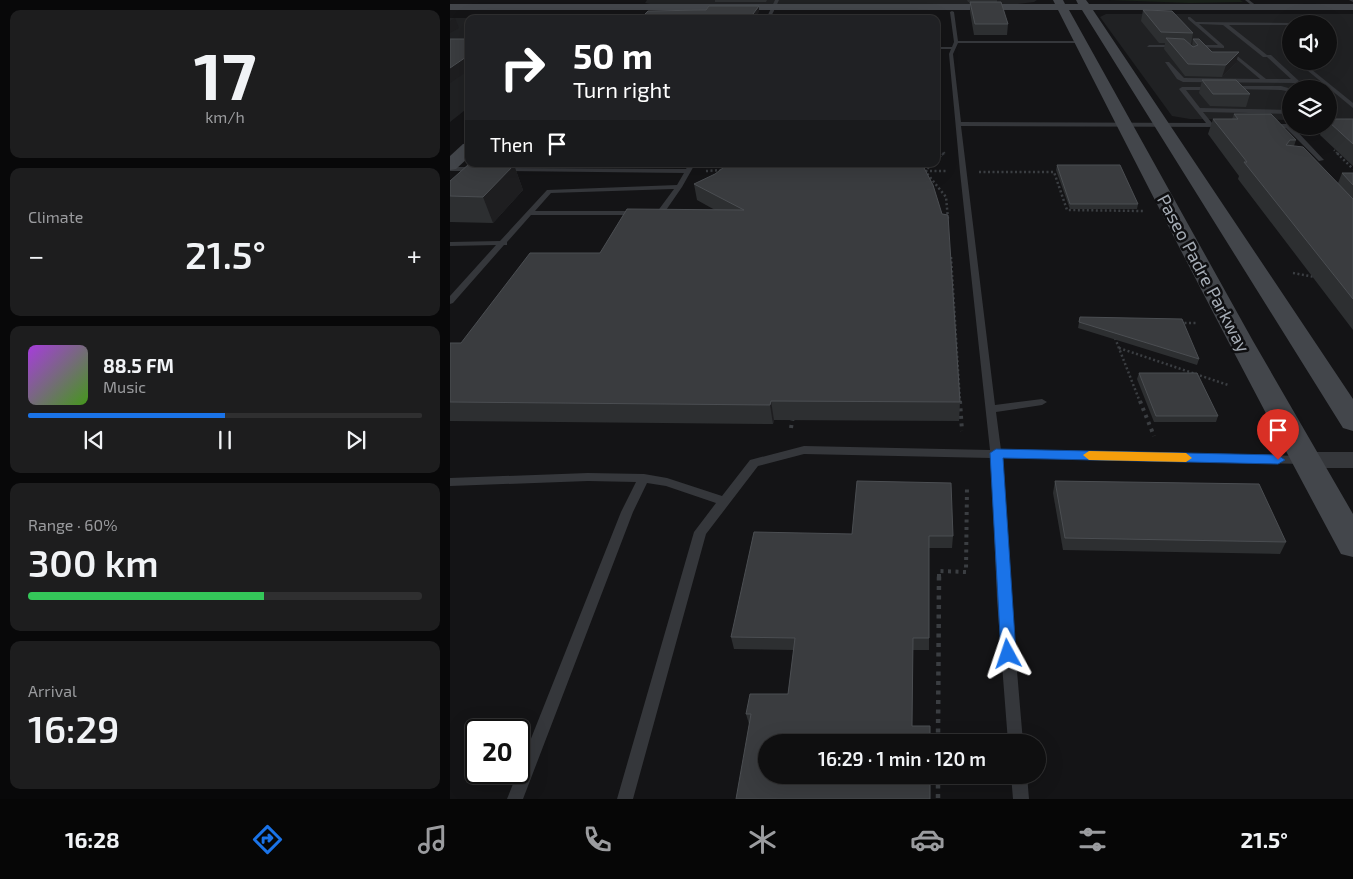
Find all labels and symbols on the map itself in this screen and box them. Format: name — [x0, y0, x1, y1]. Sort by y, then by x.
street label: Paseo Padre Parkway — [1153, 190, 1255, 356]
pin — [1257, 409, 1299, 460]
position arrow — [981, 627, 1033, 679]
speed limit sign: 20 — [465, 719, 530, 784]

